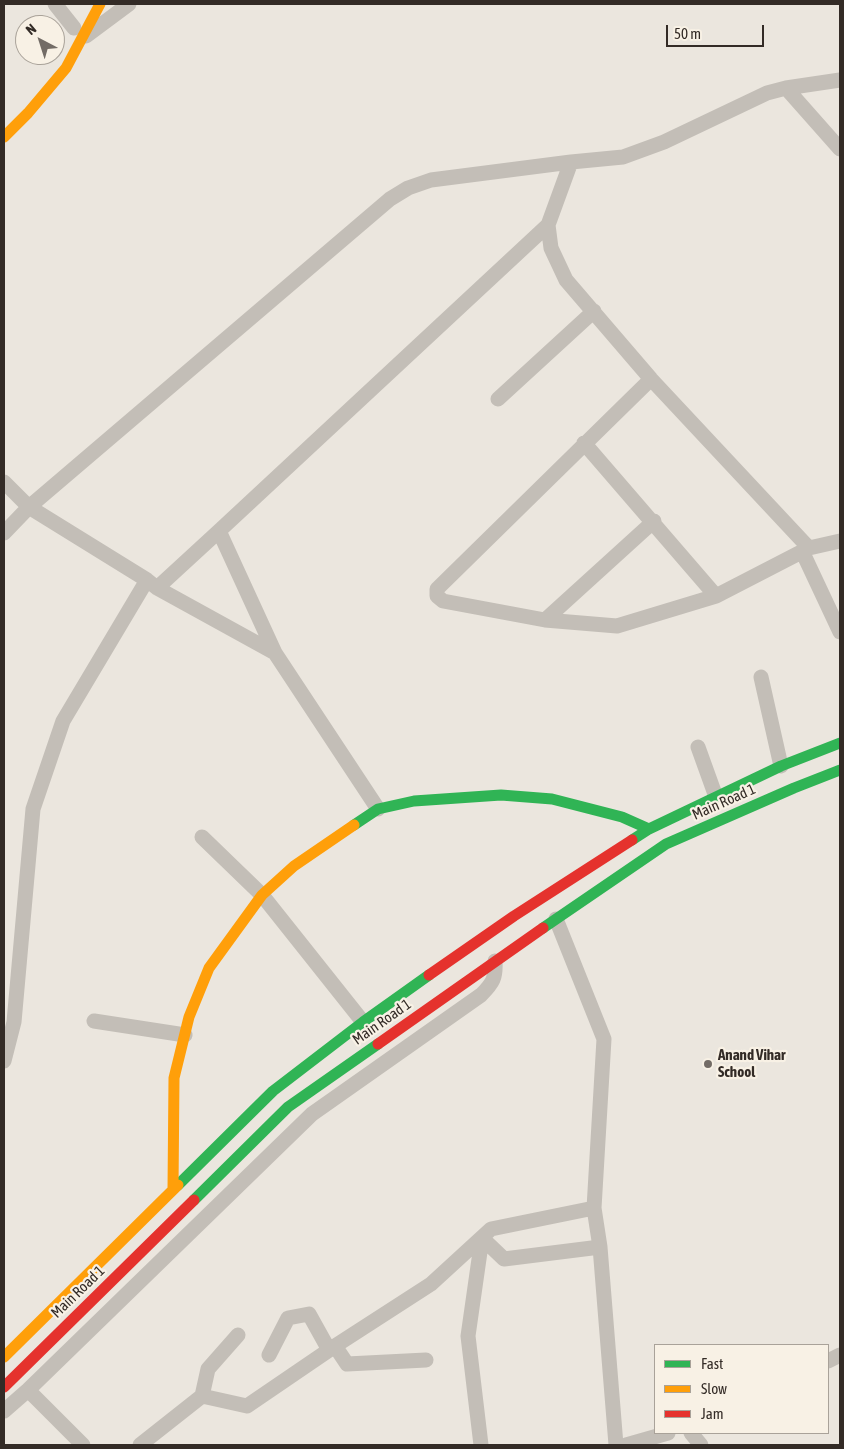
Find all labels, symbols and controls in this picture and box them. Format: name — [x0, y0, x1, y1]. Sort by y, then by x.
north arrow — [15, 15, 65, 65]
scale bar — [669, 15, 766, 47]
text: N — [23, 20, 39, 38]
text: 50 m — [674, 25, 701, 42]
street label: Main Road 1 — [689, 780, 759, 824]
street label: Main Road 1 — [349, 995, 415, 1049]
place label: Anand Vihar School — [718, 1046, 786, 1081]
marker: Anand Vihar School — [702, 1058, 714, 1070]
street label: Main Road 1 — [47, 1262, 109, 1322]
legend — [654, 1344, 829, 1434]
text: Fast — [701, 1355, 723, 1372]
text: Slow — [701, 1380, 727, 1397]
text: Jam — [701, 1405, 724, 1422]

